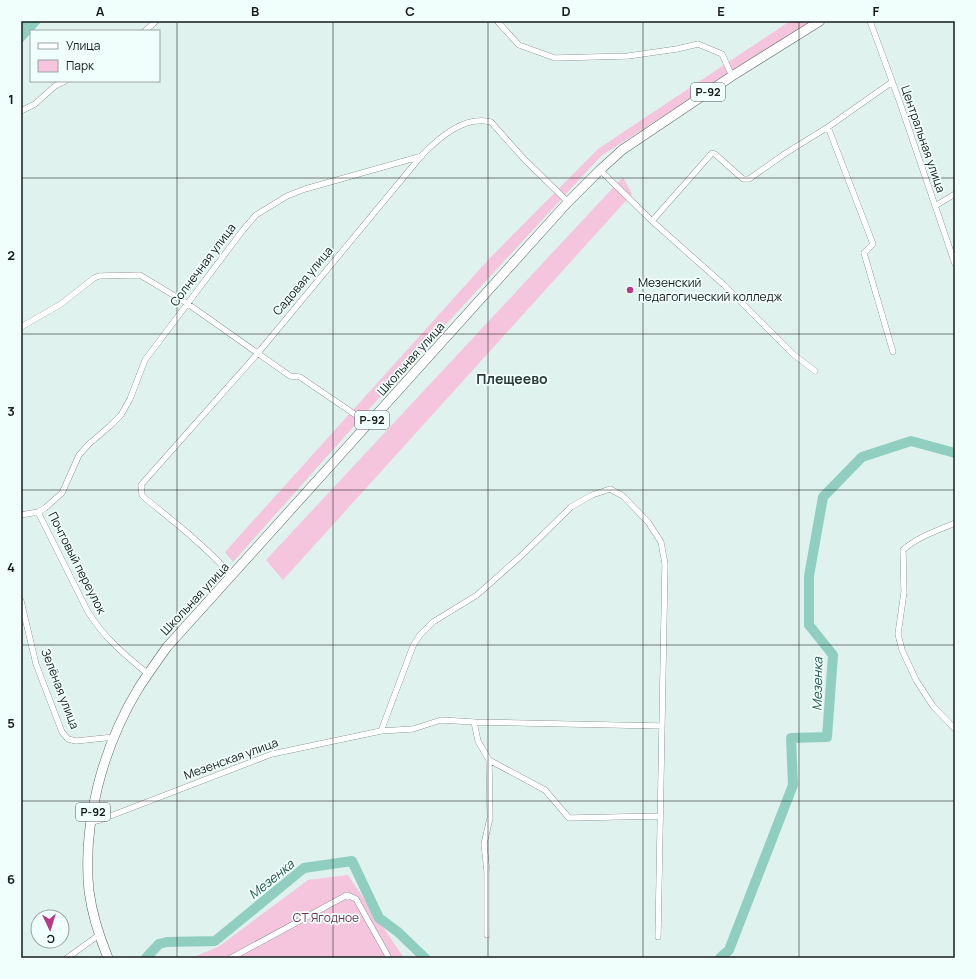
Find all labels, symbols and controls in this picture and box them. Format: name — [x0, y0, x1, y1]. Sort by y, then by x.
text: A — [96, 2, 105, 20]
text: B — [251, 2, 259, 20]
text: C — [405, 2, 415, 20]
text: D — [561, 2, 571, 20]
text: E — [717, 2, 725, 20]
text: F — [873, 2, 880, 20]
legend — [30, 30, 160, 82]
text: Улица — [66, 37, 100, 54]
text: Парк — [66, 57, 95, 74]
road number: Р-92 — [691, 83, 725, 101]
street label: Центральная улица — [897, 83, 950, 195]
text: 1 — [8, 90, 14, 108]
street label: Солнечная улица — [166, 220, 239, 310]
street label: Садовая улица — [269, 242, 337, 319]
text: 2 — [7, 246, 15, 264]
place label: Мезенский педагогический колледж — [638, 274, 783, 305]
marker: Мезенский педагогический колледж — [625, 285, 635, 295]
street label: Школьная улица — [373, 318, 448, 399]
district label: Плещеево — [476, 369, 548, 388]
text: 3 — [7, 402, 15, 420]
road number: Р-92 — [355, 411, 389, 429]
street label: Почтовый переулок — [44, 509, 111, 618]
text: 4 — [7, 558, 15, 576]
street label: Школьная улица — [156, 559, 233, 639]
street label: Зелёная улица — [37, 646, 84, 731]
water label: Мезенка — [808, 656, 826, 711]
text: 5 — [7, 714, 15, 732]
street label: Мезенская улица — [181, 734, 280, 783]
road number: Р-92 — [76, 803, 110, 821]
water label: Мезенка — [244, 855, 298, 903]
text: 6 — [7, 870, 15, 888]
north arrow — [30, 909, 70, 949]
park label: СТ Ягодное — [293, 909, 359, 926]
text: С — [46, 932, 55, 947]

